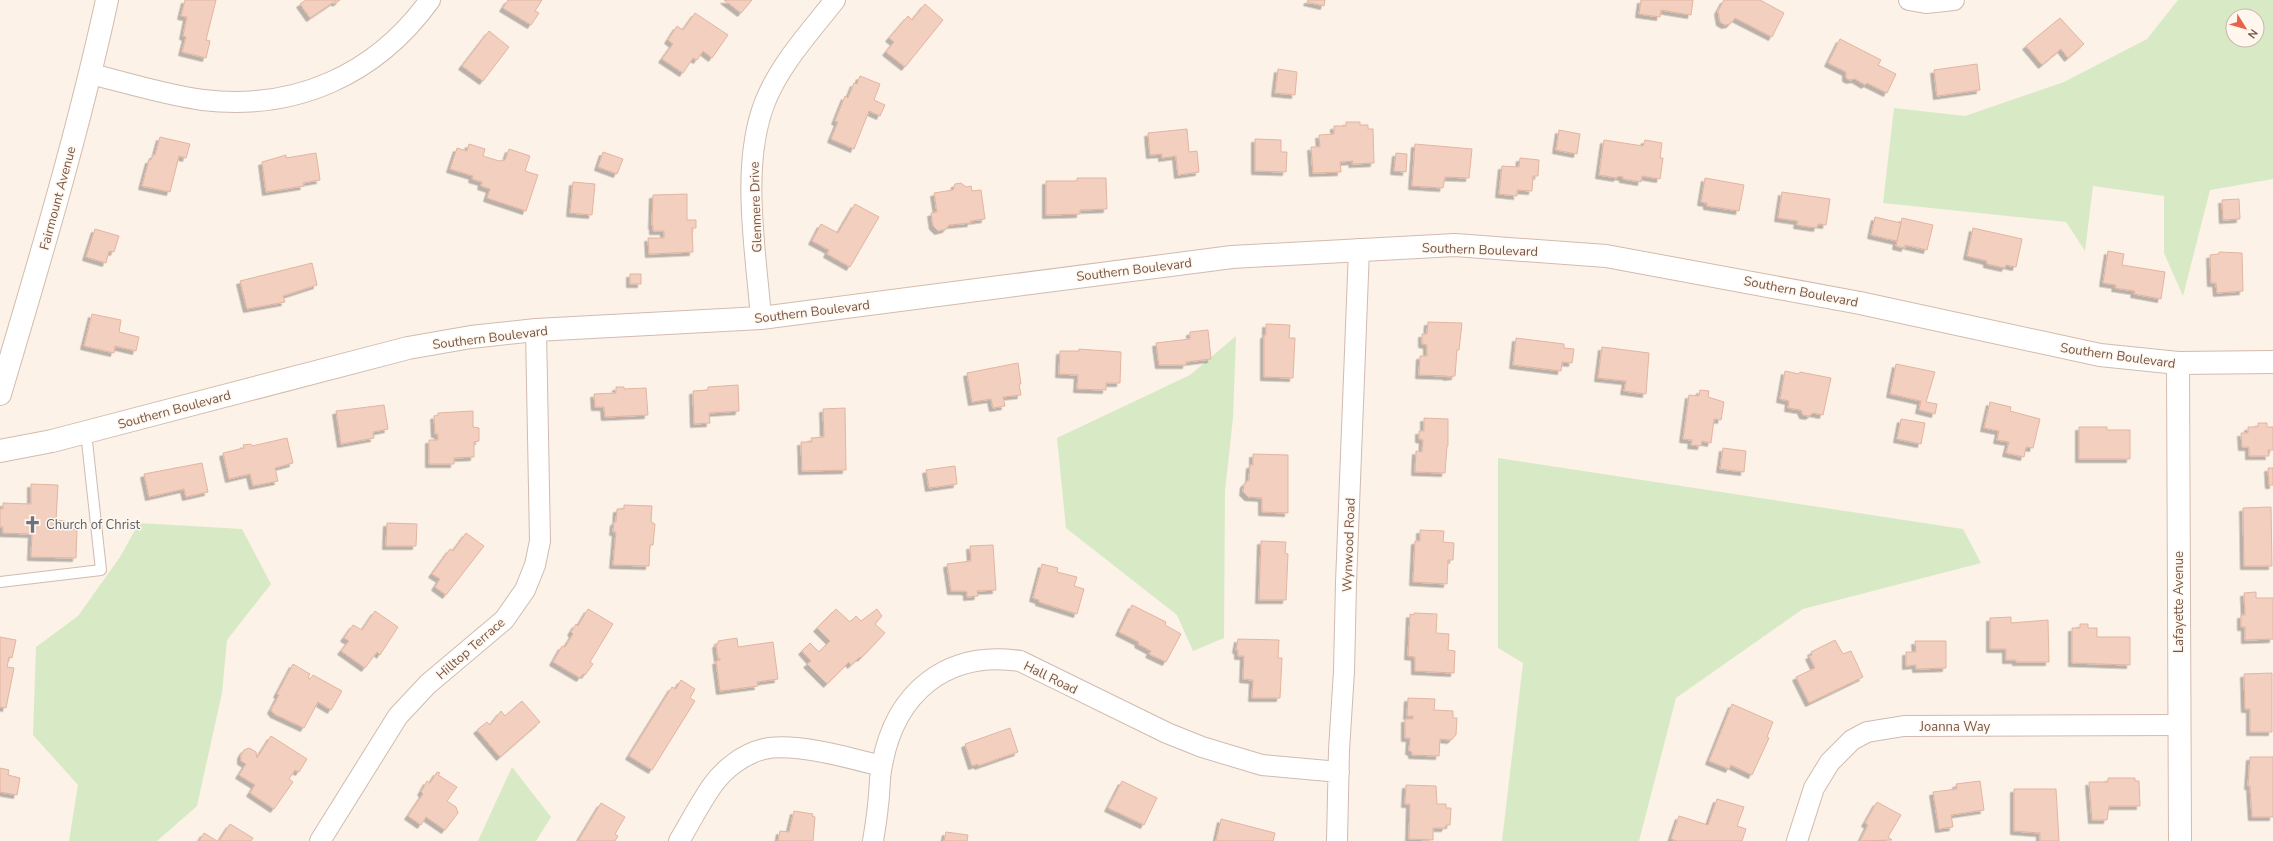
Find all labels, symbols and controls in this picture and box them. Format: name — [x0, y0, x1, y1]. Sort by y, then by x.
north arrow — [2225, 8, 2265, 48]
text: N — [2244, 26, 2261, 42]
street label: Fairmount Avenue — [35, 144, 80, 252]
street label: Glenmere Drive — [745, 161, 767, 253]
street label: Southern Boulevard — [1422, 239, 1538, 261]
street label: Southern Boulevard — [1075, 254, 1193, 286]
street label: Southern Boulevard — [1742, 272, 1860, 312]
street label: Southern Boulevard — [753, 296, 871, 328]
street label: Southern Boulevard — [431, 322, 549, 354]
street label: Southern Boulevard — [2059, 339, 2177, 373]
street label: Southern Boulevard — [116, 386, 233, 434]
street label: Wynwood Road — [1338, 498, 1360, 593]
church icon: Church of Christ — [23, 514, 43, 534]
place label: Church of Christ — [46, 516, 141, 534]
street label: Lafayette Avenue — [2170, 551, 2188, 653]
street label: Hilltop Terrace — [432, 614, 509, 684]
street label: Hall Road — [1021, 657, 1081, 699]
street label: Joanna Way — [1919, 718, 1991, 736]

